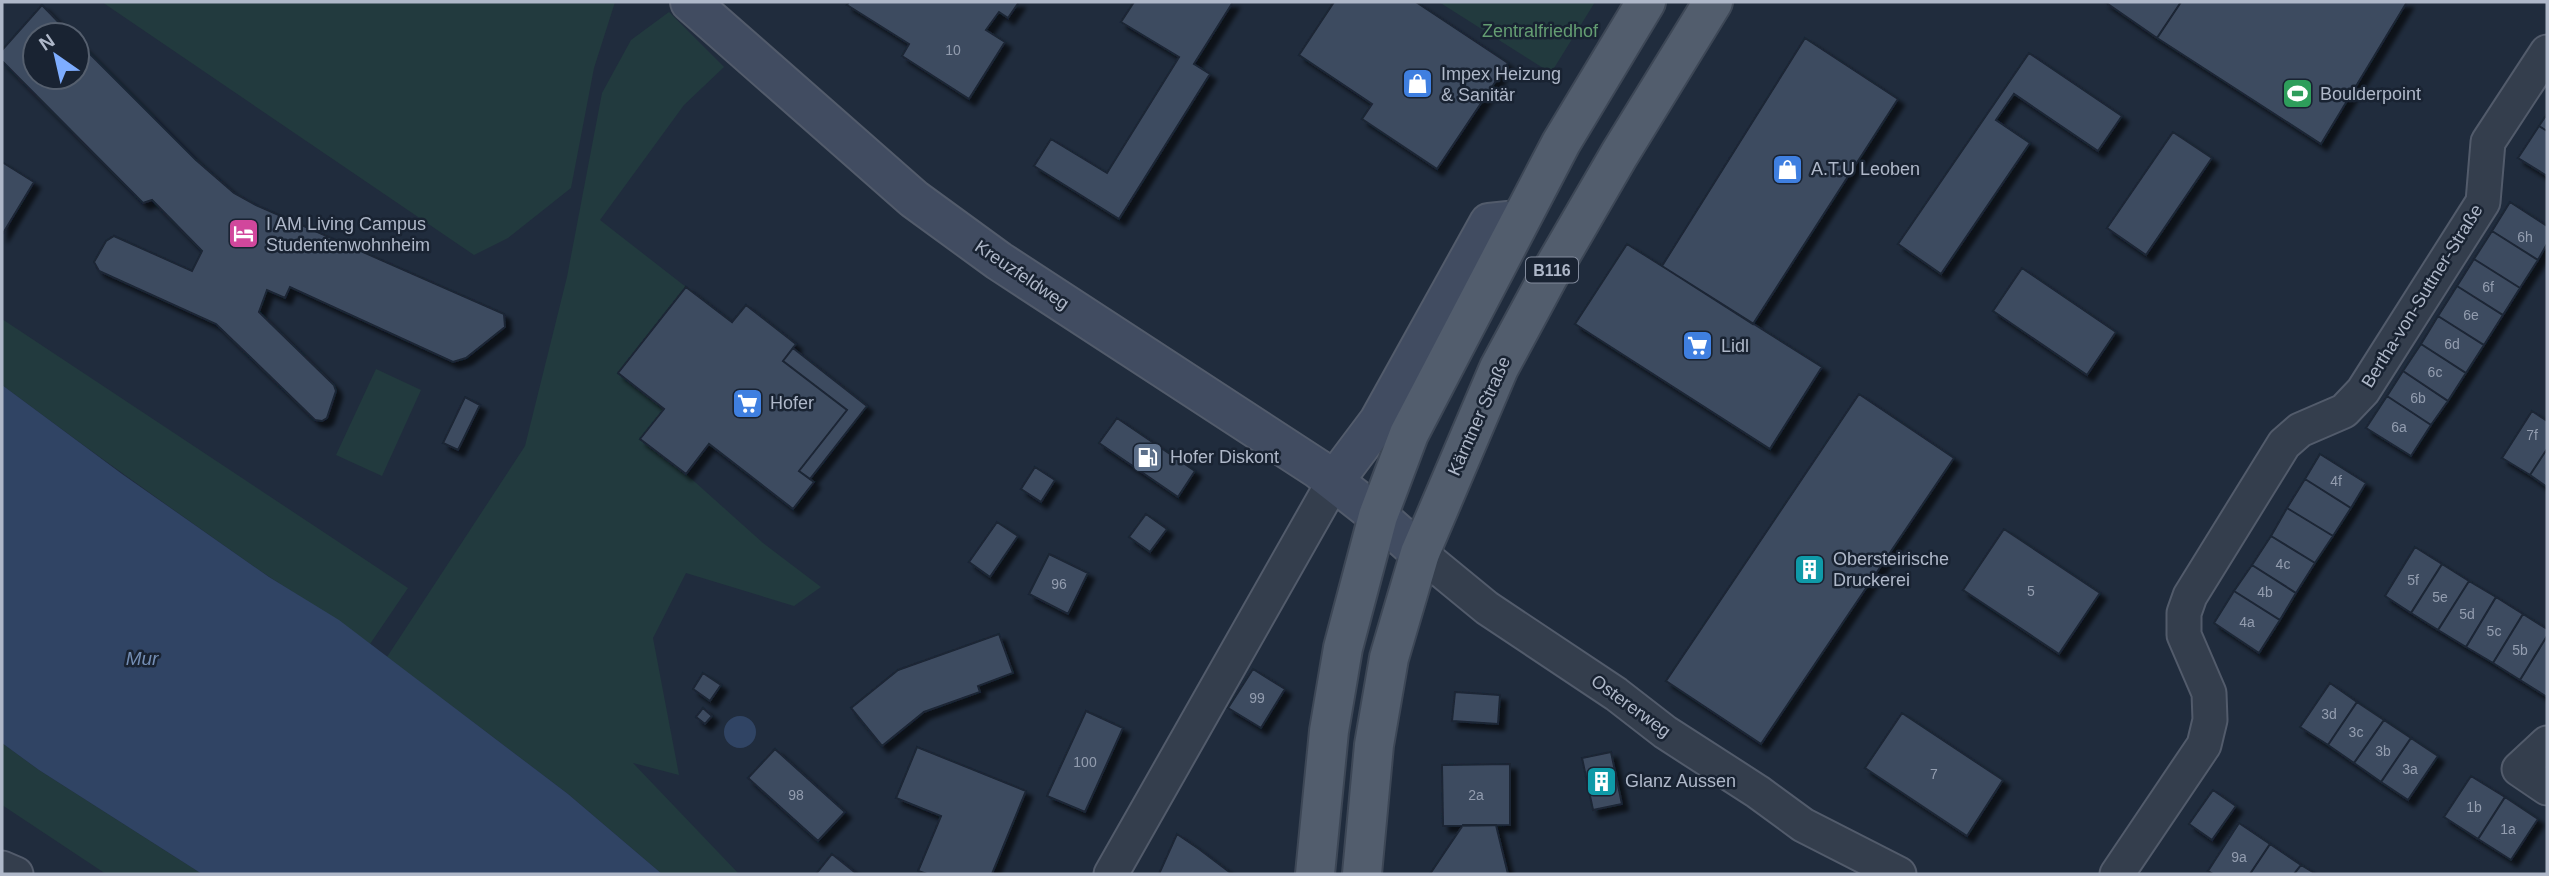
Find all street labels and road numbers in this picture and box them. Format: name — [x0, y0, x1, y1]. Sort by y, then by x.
street label: Bertha-von-Suttner-Straße — [2357, 201, 2487, 391]
street label: Kreuzfeldweg — [971, 236, 1073, 314]
road number: B116 — [1526, 258, 1578, 282]
street label: Kärntner Straße — [1444, 353, 1514, 479]
street label: Ostererweg — [1587, 671, 1675, 741]

